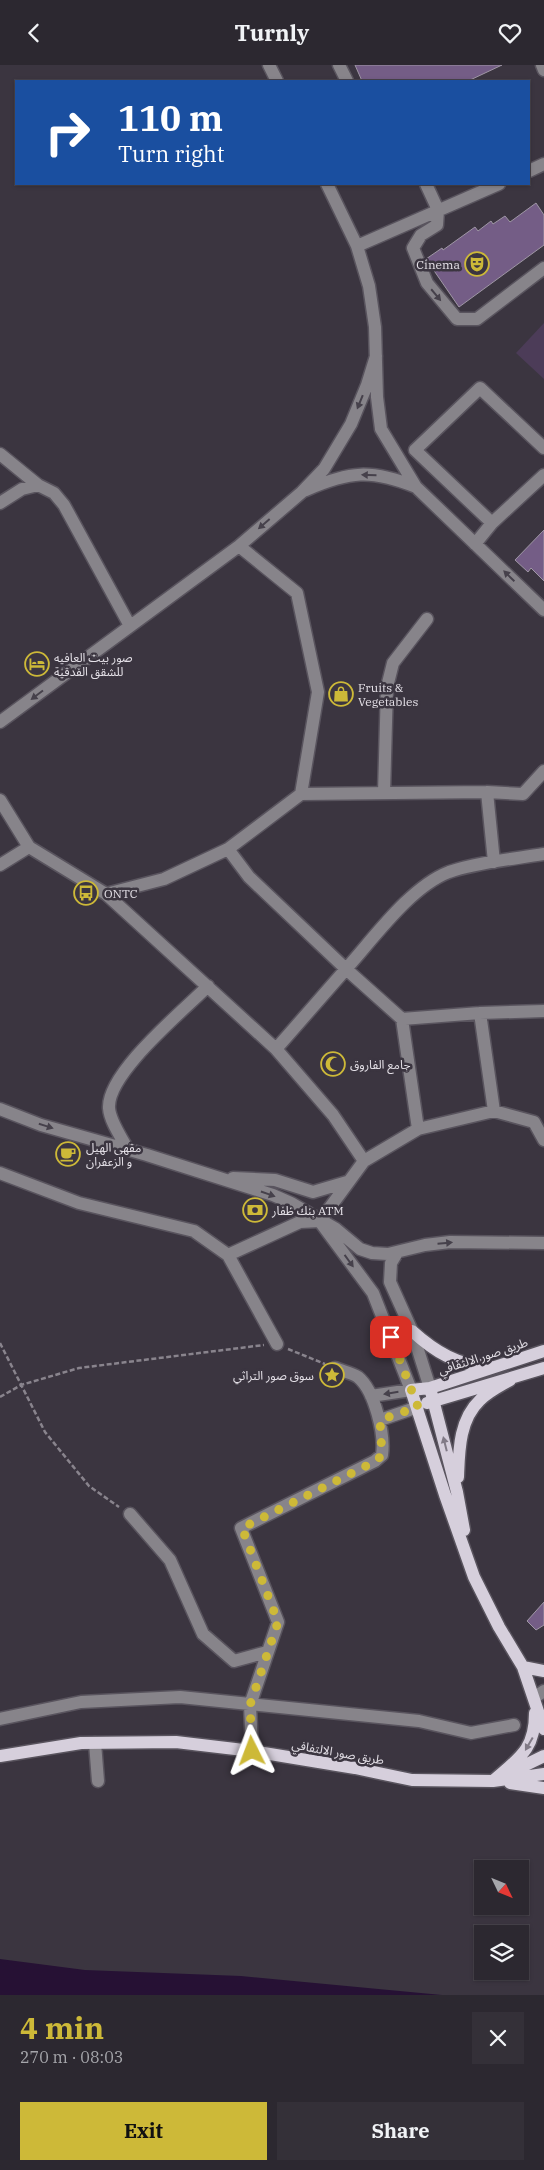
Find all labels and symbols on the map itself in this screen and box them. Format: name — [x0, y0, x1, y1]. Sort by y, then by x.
theatre icon: Cinema — [464, 251, 490, 277]
place label: Cinema — [416, 257, 460, 272]
one-way arrow — [431, 288, 442, 301]
one-way arrow — [356, 395, 364, 410]
one-way arrow — [360, 471, 376, 479]
one-way arrow — [259, 518, 271, 530]
one-way arrow — [503, 570, 515, 582]
place label: صور بيت العافيه للشقق الفدقية — [54, 650, 133, 680]
hotel icon: صور بيت العافيه للشقق الفدقية — [24, 651, 50, 677]
place label: Fruits & Vegetables — [358, 680, 419, 709]
shop icon: Fruits & Vegetables — [328, 681, 354, 707]
one-way arrow — [30, 690, 44, 700]
bus stop icon: ONTC — [73, 880, 99, 906]
place label: ONTC — [104, 886, 138, 901]
mosque icon: جامع الفاروق — [320, 1051, 346, 1077]
place label: جامع الفاروق — [350, 1057, 410, 1074]
one-way arrow — [38, 1122, 53, 1130]
place label: مقهى الهيل و الزعفران — [86, 1140, 141, 1169]
cafe icon: مقهى الهيل و الزعفران — [55, 1141, 81, 1167]
one-way arrow — [261, 1190, 276, 1198]
bank icon: بنك ظفار ATM — [242, 1197, 268, 1223]
place label: بنك ظفار ATM — [271, 1203, 344, 1218]
one-way arrow — [437, 1239, 453, 1247]
one-way arrow — [343, 1254, 354, 1267]
pin — [370, 1316, 412, 1358]
street label: طريق صور الالتفافي — [436, 1334, 531, 1380]
place icon: سوق صور التراثي — [319, 1362, 345, 1388]
place label: سوق صور التراثي — [233, 1368, 314, 1385]
one-way arrow — [383, 1389, 399, 1397]
one-way arrow — [441, 1436, 449, 1451]
position arrow — [225, 1724, 277, 1776]
one-way arrow — [525, 1736, 533, 1751]
street label: طريق صور الالتفافي — [290, 1737, 385, 1770]
north arrow — [474, 1860, 529, 1915]

